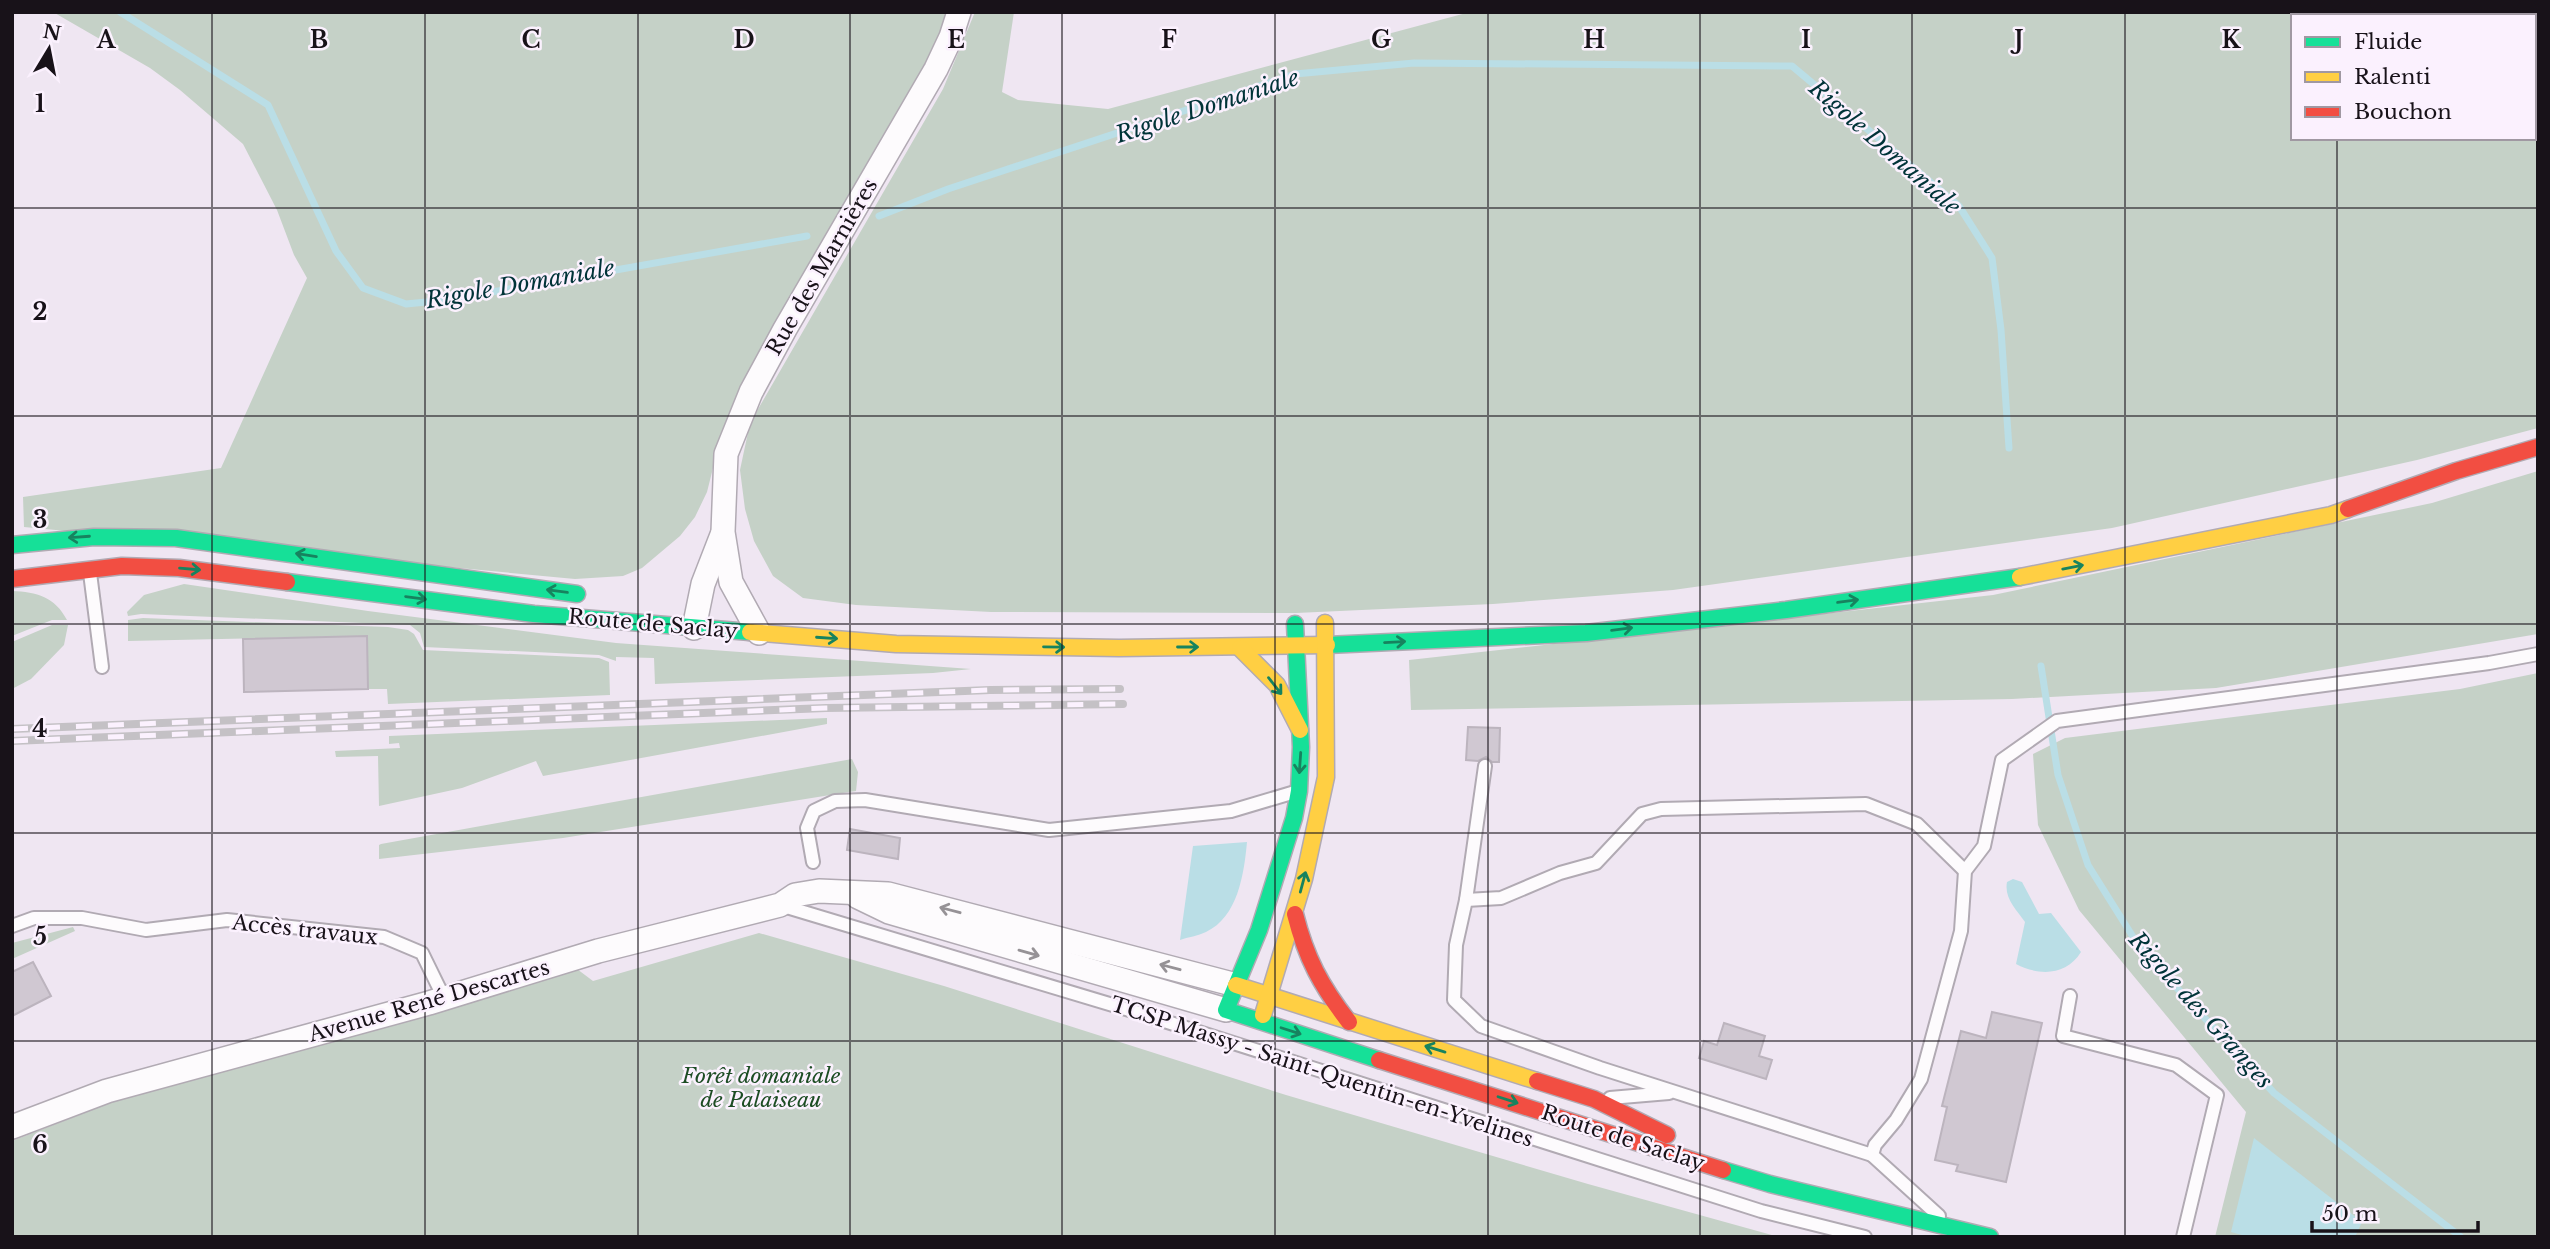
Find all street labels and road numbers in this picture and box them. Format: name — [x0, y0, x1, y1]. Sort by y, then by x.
street label: Rue des Marnières — [761, 174, 883, 360]
street label: Route de Saclay — [567, 604, 740, 644]
street label: Accès travaux — [230, 909, 379, 951]
street label: Avenue René Descartes — [305, 954, 553, 1048]
street label: TCSP Massy - Saint-Quentin-en-Yvelines — [1107, 991, 1537, 1153]
street label: Route de Saclay — [1538, 1099, 1709, 1177]

